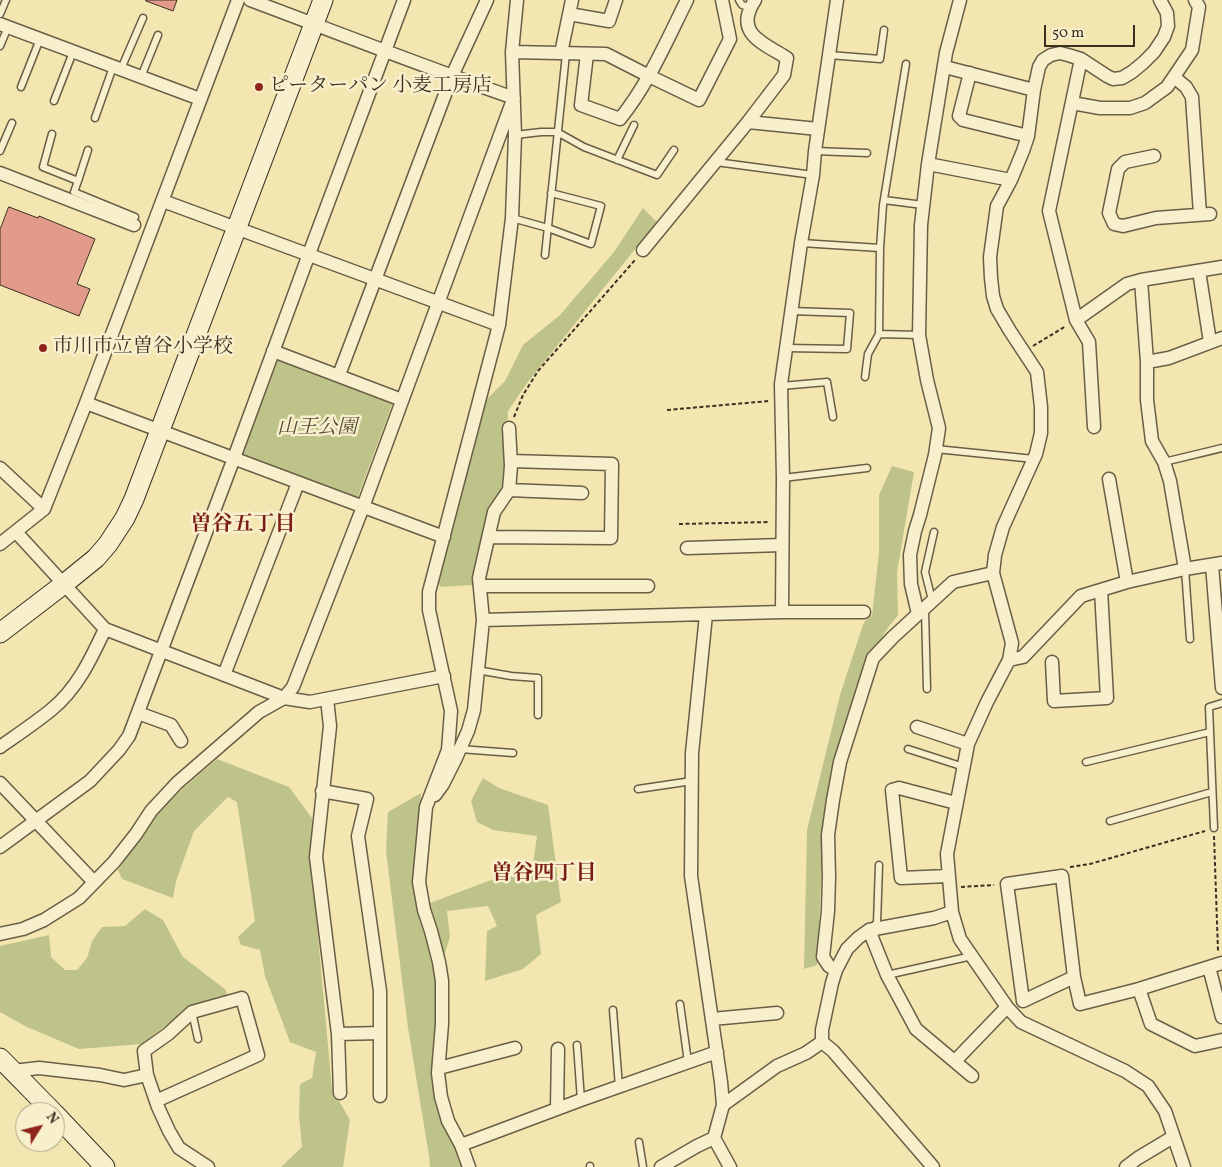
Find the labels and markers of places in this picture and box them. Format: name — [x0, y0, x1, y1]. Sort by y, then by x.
place label: ピーターパン 小麦工房店 — [269, 75, 492, 99]
marker: ピーターパン 小麦工房店 — [253, 81, 265, 93]
place label: 市川市立曽谷小学校 — [53, 336, 233, 360]
marker: 市川市立曽谷小学校 — [37, 342, 49, 354]

